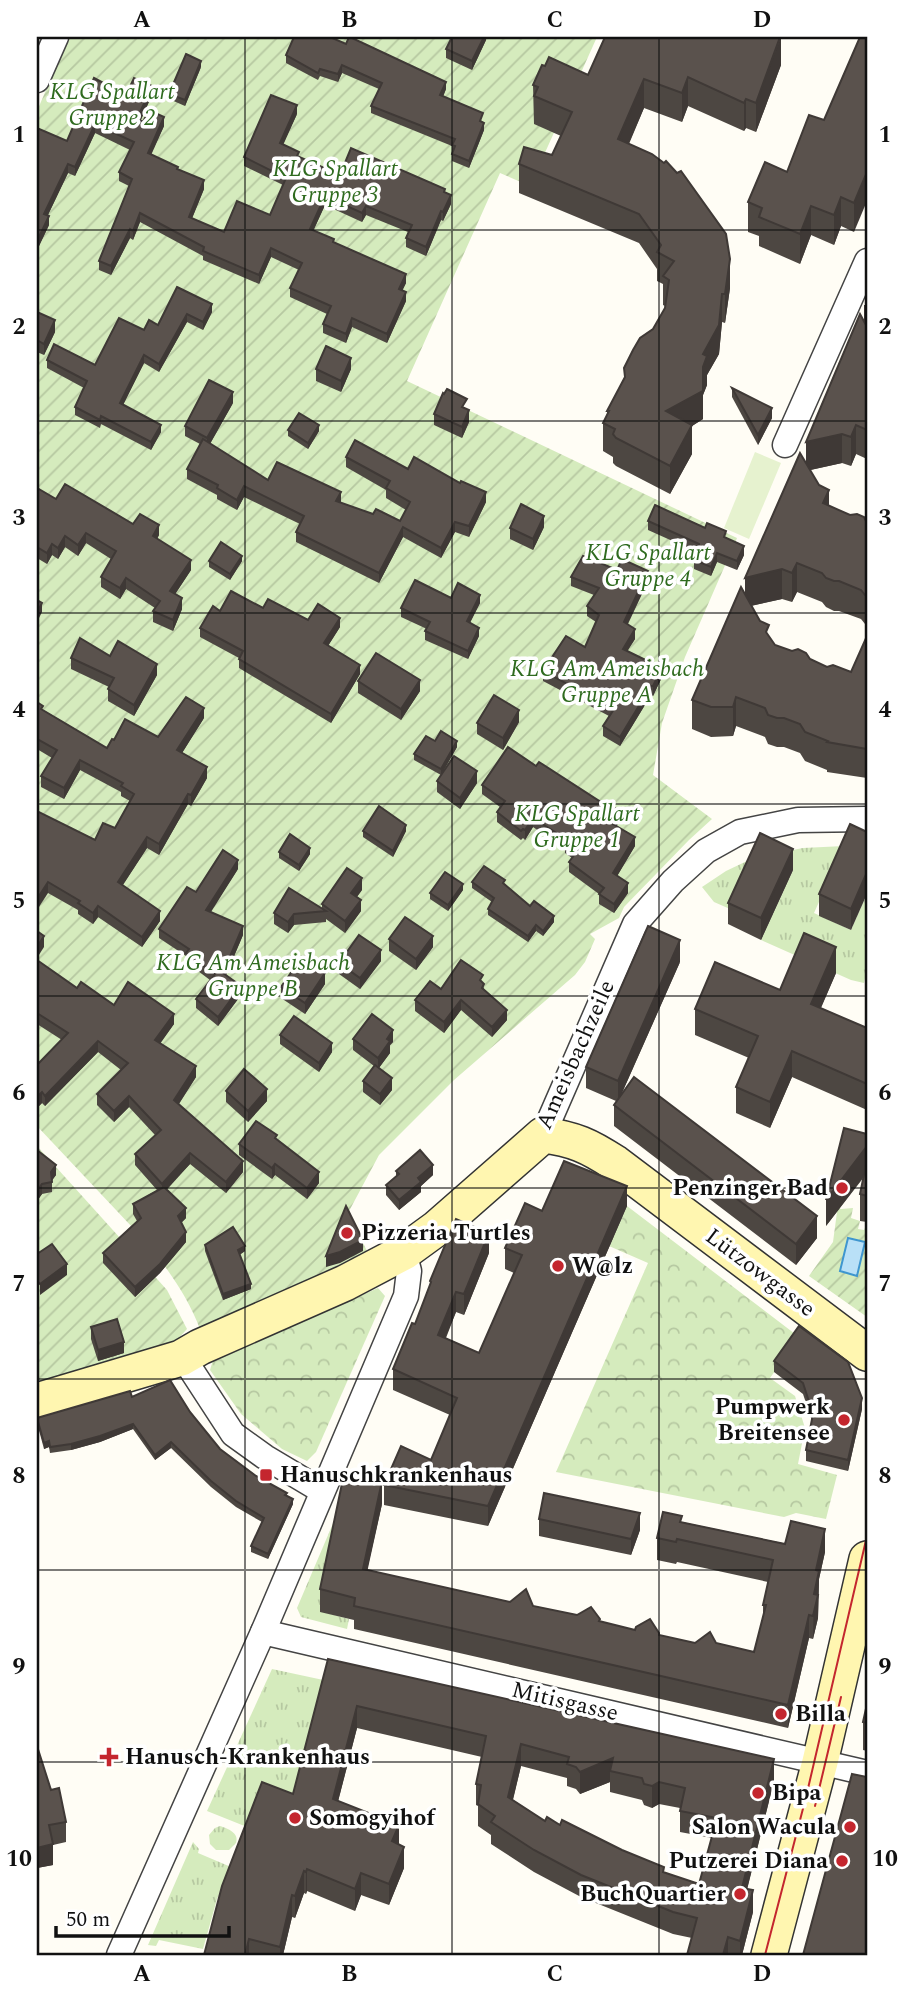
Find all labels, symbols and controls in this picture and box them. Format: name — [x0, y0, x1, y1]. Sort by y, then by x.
text: A — [133, 3, 151, 38]
text: B — [341, 3, 357, 38]
text: C — [547, 3, 563, 38]
text: D — [753, 3, 771, 38]
park label: KLG Spallart Gruppe 2 — [49, 75, 175, 136]
text: 1 — [13, 118, 25, 153]
text: 1 — [879, 118, 891, 153]
park label: KLG Spallart Gruppe 3 — [272, 152, 398, 213]
text: 2 — [13, 310, 26, 345]
text: 2 — [879, 310, 892, 345]
text: 3 — [13, 501, 26, 536]
text: 3 — [879, 501, 892, 536]
park label: KLG Spallart Gruppe 4 — [585, 536, 711, 597]
park label: KLG Am Ameisbach Gruppe A — [510, 652, 704, 713]
text: 4 — [13, 693, 26, 728]
text: 4 — [879, 693, 892, 728]
park label: KLG Spallart Gruppe 1 — [514, 797, 640, 858]
text: 5 — [13, 884, 25, 919]
text: 5 — [879, 884, 891, 919]
park label: KLG Am Ameisbach Gruppe B — [156, 946, 350, 1007]
street label: Ameisbachzeile — [527, 974, 625, 1136]
text: 6 — [13, 1076, 26, 1111]
text: 6 — [879, 1076, 892, 1111]
place label: Penzinger Bad — [673, 1171, 828, 1206]
marker: Penzinger Bad — [834, 1180, 850, 1196]
place label: Pizzeria Turtles — [361, 1216, 531, 1251]
street label: Lützowgasse — [697, 1220, 823, 1326]
marker: Pizzeria Turtles — [339, 1225, 355, 1241]
place label: W@lz — [572, 1249, 633, 1284]
marker: W@lz — [550, 1258, 566, 1274]
text: 7 — [13, 1267, 25, 1302]
text: 7 — [879, 1267, 891, 1302]
place label: Pumpwerk Breitensee — [715, 1390, 830, 1451]
marker: Pumpwerk Breitensee — [836, 1412, 852, 1428]
place label: Hanuschkrankenhaus — [280, 1458, 513, 1493]
text: 8 — [13, 1459, 25, 1494]
text: 8 — [879, 1459, 891, 1494]
marker: Hanuschkrankenhaus — [258, 1467, 274, 1483]
text: 9 — [13, 1650, 26, 1685]
text: 9 — [879, 1650, 892, 1685]
street label: Mitisgasse — [508, 1673, 622, 1731]
place label: Billa — [795, 1697, 846, 1732]
marker: Billa — [773, 1706, 789, 1722]
place label: Hanusch-Krankenhaus — [125, 1740, 370, 1775]
marker: Hanusch-Krankenhaus — [99, 1747, 119, 1767]
place label: Bipa — [772, 1776, 821, 1811]
marker: Bipa — [750, 1785, 766, 1801]
place label: Somogyihof — [309, 1801, 436, 1836]
marker: Somogyihof — [287, 1810, 303, 1826]
place label: Salon Wacula — [692, 1810, 836, 1845]
marker: Salon Wacula — [842, 1819, 858, 1835]
text: 10 — [6, 1842, 32, 1877]
text: 10 — [872, 1842, 898, 1877]
place label: Putzerei Diana — [668, 1844, 828, 1879]
marker: Putzerei Diana — [834, 1853, 850, 1869]
place label: BuchQuartier — [580, 1877, 726, 1912]
marker: BuchQuartier — [732, 1886, 748, 1902]
scale bar — [56, 1894, 229, 1938]
text: 50 m — [66, 1904, 110, 1936]
text: A — [133, 1957, 151, 1992]
text: B — [341, 1957, 357, 1992]
text: C — [547, 1957, 563, 1992]
text: D — [753, 1957, 771, 1992]

